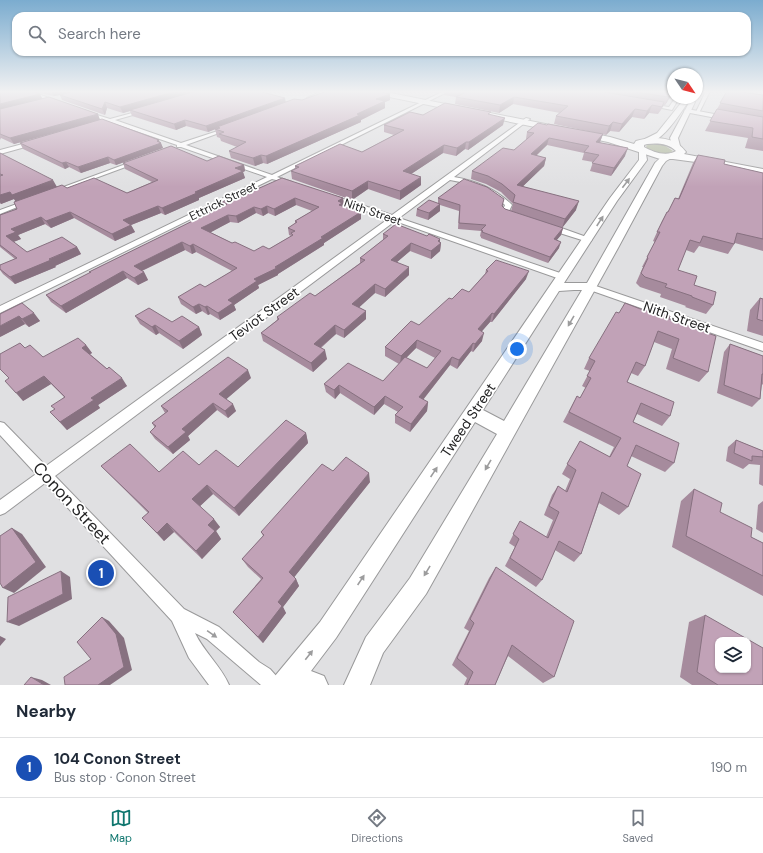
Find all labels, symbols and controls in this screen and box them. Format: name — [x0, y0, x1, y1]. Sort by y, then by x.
search box — [12, 12, 751, 56]
icon: search — [26, 23, 48, 45]
text: Search here — [58, 24, 141, 44]
north arrow — [667, 68, 703, 104]
street label: Ettrick Street — [186, 178, 260, 224]
one-way arrow — [622, 178, 630, 189]
street label: Nith Street — [342, 195, 404, 229]
one-way arrow — [596, 216, 604, 226]
street label: Teviot Street — [226, 283, 302, 345]
street label: Nith Street — [641, 297, 713, 337]
one-way arrow — [567, 315, 574, 327]
your location — [507, 339, 527, 359]
street label: Tweed Street — [437, 379, 499, 461]
street label: Conon Street — [28, 457, 116, 549]
one-way arrow — [485, 459, 492, 470]
one-way arrow — [430, 466, 437, 477]
pin: 1 — [88, 558, 114, 588]
one-way arrow — [423, 565, 430, 577]
one-way arrow — [357, 575, 365, 585]
one-way arrow — [207, 630, 217, 638]
map controls — [715, 637, 751, 673]
button: layers — [715, 637, 751, 673]
one-way arrow — [304, 649, 313, 660]
text: Nearby — [16, 700, 76, 722]
text: 104 Conon Street — [54, 749, 181, 769]
text: 1 — [27, 759, 31, 776]
text: 190 m — [711, 759, 747, 776]
text: Bus stop · Conon Street — [54, 769, 196, 786]
tab: Map — [110, 807, 132, 845]
tab: Directions — [351, 807, 403, 845]
tab: Saved — [622, 807, 653, 845]

